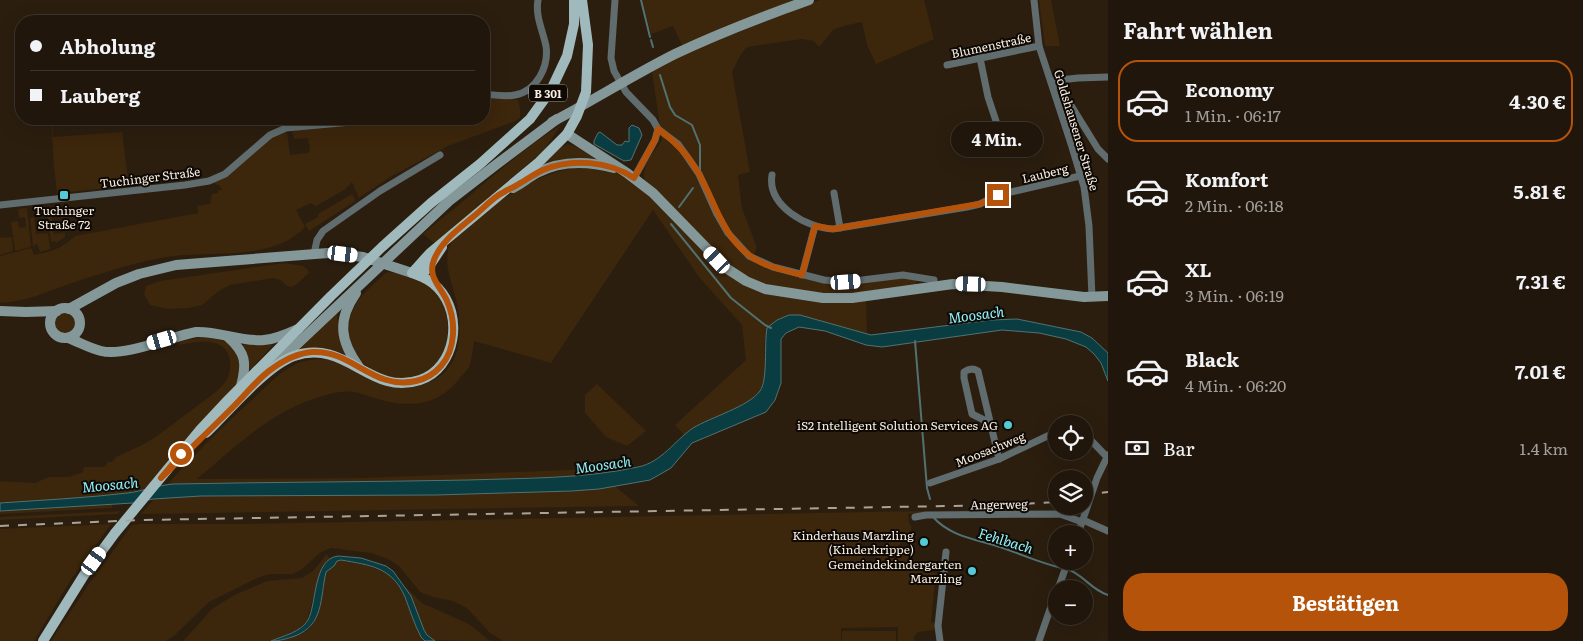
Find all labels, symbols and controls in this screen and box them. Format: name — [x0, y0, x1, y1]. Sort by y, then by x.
text: Fahrt wählen — [1123, 13, 1273, 46]
street label: Blumenstraße — [949, 28, 1033, 62]
text: Abholung — [60, 32, 155, 60]
street label: Goldshausener Straße — [1050, 67, 1104, 193]
text: Economy — [1185, 75, 1274, 103]
icon: car — [1125, 79, 1170, 124]
text: Lauberg — [60, 81, 140, 109]
road number: B 301 — [529, 85, 567, 102]
text: 4.30 € — [1509, 87, 1566, 115]
text: 1 Min. · 06:17 — [1185, 103, 1281, 127]
callout: 4 Min. — [952, 122, 1044, 158]
text: 4 Min. — [972, 127, 1022, 151]
street label: Lauberg — [1020, 159, 1070, 187]
street label: Tuchinger Straße — [99, 162, 201, 192]
text: Komfort — [1185, 165, 1268, 193]
icon: car — [1125, 169, 1170, 214]
text: 5.81 € — [1513, 177, 1566, 205]
route end — [987, 184, 1009, 206]
marker: Tuchinger Straße 72 — [58, 189, 70, 201]
text: 2 Min. · 06:18 — [1185, 193, 1284, 217]
place label: Tuchinger Straße 72 — [34, 201, 94, 233]
car — [701, 244, 732, 276]
car — [327, 245, 358, 263]
text: XL — [1185, 255, 1212, 283]
icon: car — [1125, 259, 1170, 304]
text: 7.31 € — [1516, 267, 1566, 295]
car — [830, 273, 861, 291]
car — [955, 276, 986, 292]
text: 3 Min. · 06:19 — [1185, 283, 1284, 307]
water label: Moosach — [947, 301, 1006, 327]
car — [145, 329, 178, 351]
text: Black — [1185, 345, 1239, 373]
icon: car — [1125, 349, 1170, 394]
text: 7.01 € — [1515, 357, 1566, 385]
text: 4 Min. · 06:20 — [1185, 373, 1286, 397]
map controls — [1048, 415, 1093, 625]
button: locate — [1048, 415, 1093, 460]
place label: iS2 Intelligent Solution Services AG — [797, 416, 998, 434]
marker: iS2 Intelligent Solution Services AG — [1002, 419, 1014, 431]
street label: Moosachweg — [952, 427, 1028, 471]
icon: cash — [1123, 434, 1151, 462]
text: Bar — [1163, 434, 1195, 462]
text: 1.4 km — [1520, 436, 1568, 460]
route start — [170, 443, 192, 465]
water label: Moosach — [574, 450, 633, 478]
button: layers — [1048, 470, 1093, 515]
water label: Moosach — [81, 472, 140, 496]
street label: Angerweg — [970, 494, 1028, 514]
water label: Fehlbach — [976, 522, 1037, 558]
button: + — [1048, 525, 1093, 570]
place label: Kinderhaus Marzling (Kinderkrippe) — [792, 526, 914, 558]
marker: Kinderhaus Marzling (Kinderkrippe) — [918, 536, 930, 548]
car — [79, 544, 108, 578]
place label: Gemeindekindergarten Marzling — [828, 555, 962, 587]
marker: Gemeindekindergarten Marzling — [966, 565, 978, 577]
button: Bestätigen — [1123, 573, 1568, 631]
button: − — [1048, 580, 1093, 625]

